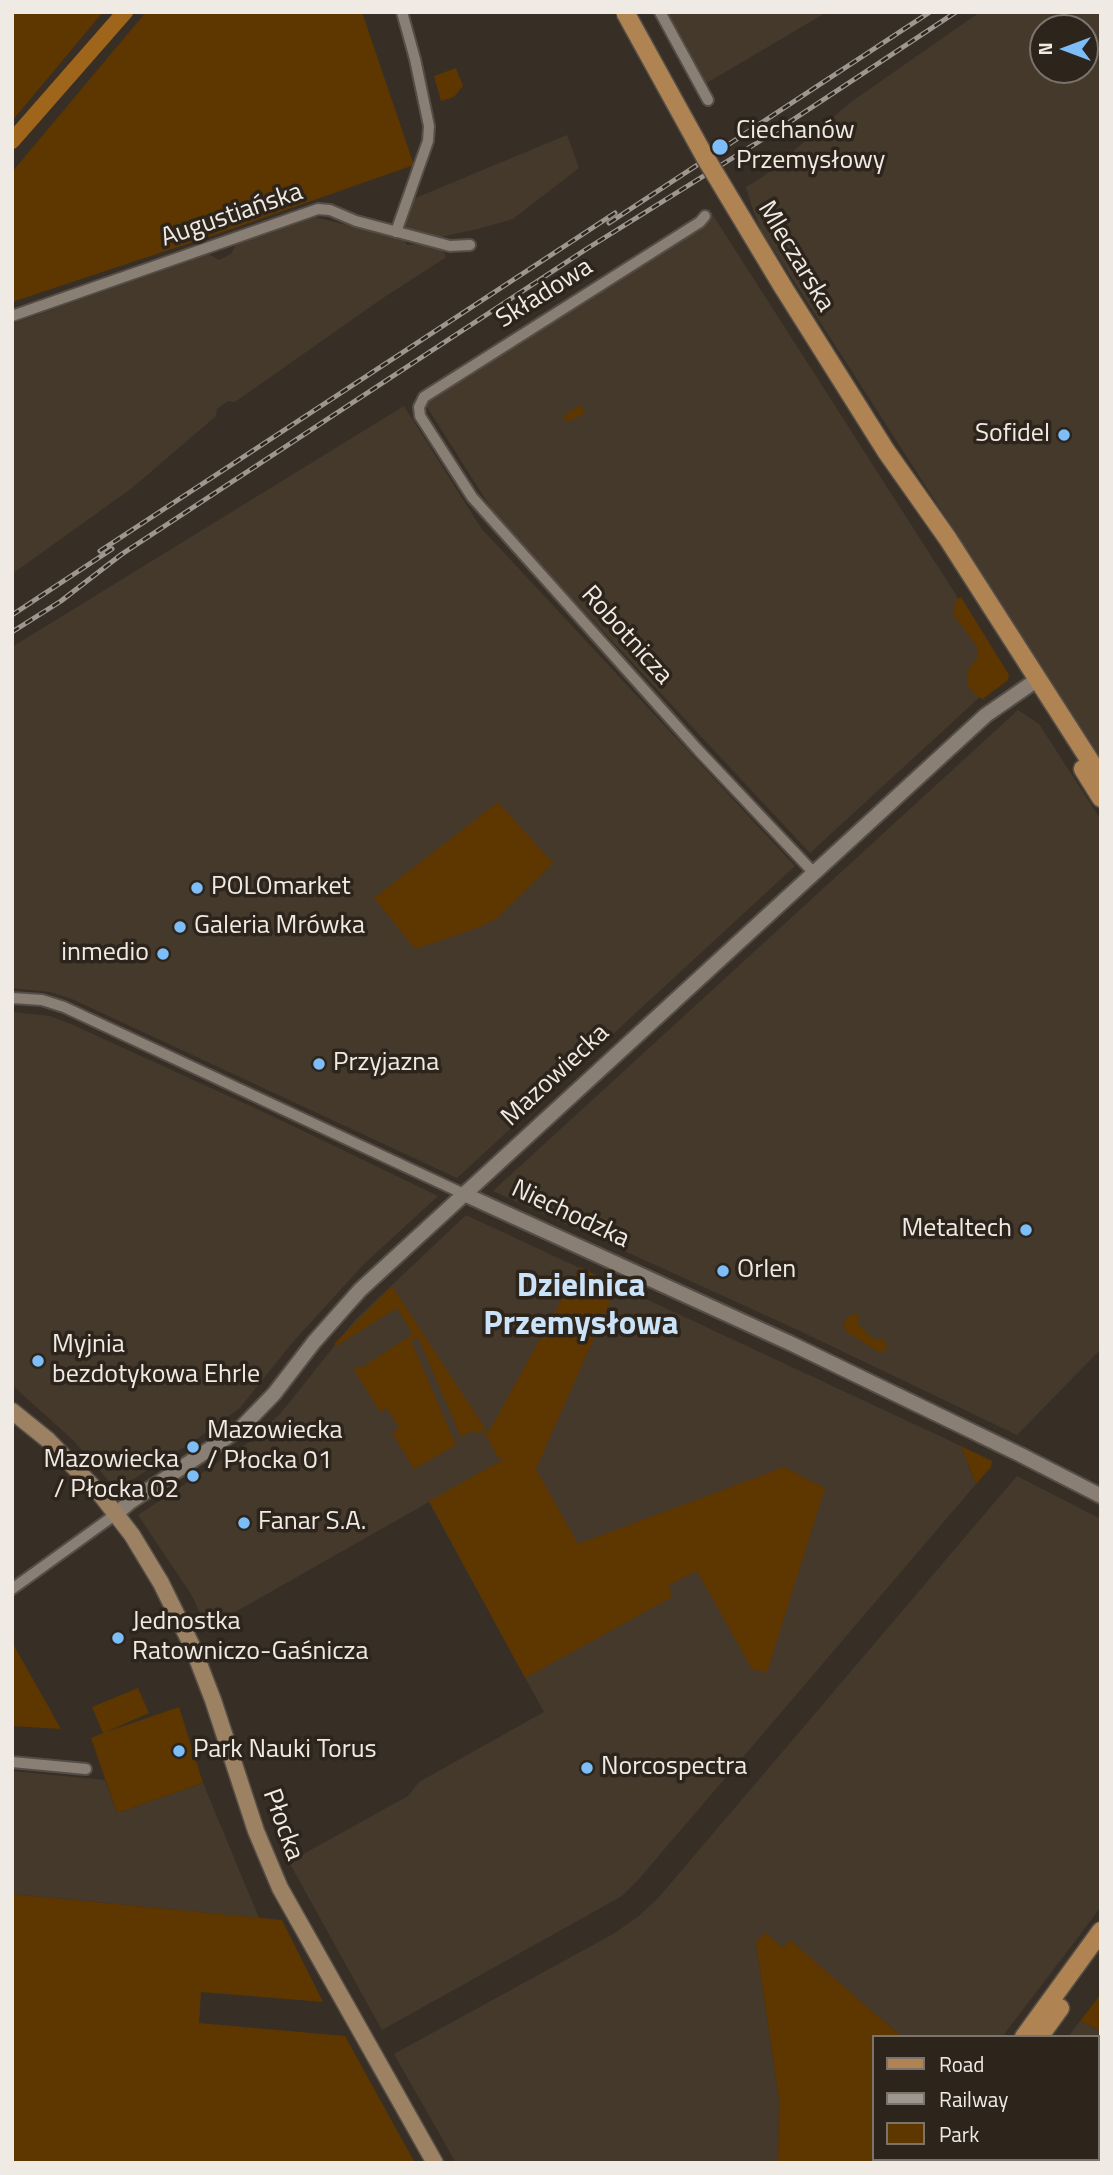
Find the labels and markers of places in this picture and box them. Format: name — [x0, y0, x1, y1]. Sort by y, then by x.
place label: Ciechanów Przemysłowy — [736, 116, 885, 178]
marker: Ciechanów Przemysłowy — [710, 137, 730, 157]
place label: Sofidel — [975, 419, 1050, 451]
marker: Sofidel — [1056, 427, 1072, 443]
place label: POLOmarket — [211, 872, 351, 904]
marker: POLOmarket — [189, 880, 205, 896]
place label: Galeria Mrówka — [194, 911, 365, 943]
marker: Galeria Mrówka — [172, 919, 188, 935]
place label: inmedio — [61, 938, 149, 970]
marker: inmedio — [155, 946, 171, 962]
place label: Przyjazna — [333, 1048, 439, 1080]
marker: Przyjazna — [311, 1056, 327, 1072]
place label: Metaltech — [902, 1214, 1012, 1246]
marker: Metaltech — [1018, 1222, 1034, 1238]
place label: Orlen — [737, 1255, 796, 1287]
marker: Orlen — [715, 1263, 731, 1279]
place label: Myjnia bezdotykowa Ehrle — [52, 1330, 260, 1392]
marker: Myjnia bezdotykowa Ehrle — [30, 1353, 46, 1369]
place label: Mazowiecka / Płocka 01 — [207, 1416, 343, 1478]
marker: Mazowiecka / Płocka 01 — [185, 1439, 201, 1455]
place label: Mazowiecka / Płocka 02 — [43, 1445, 179, 1506]
marker: Mazowiecka / Płocka 02 — [185, 1468, 201, 1484]
place label: Fanar S.A. — [258, 1507, 366, 1539]
marker: Fanar S.A. — [236, 1515, 252, 1531]
place label: Jednostka Ratowniczo-Gaśnicza — [132, 1607, 368, 1668]
marker: Jednostka Ratowniczo-Gaśnicza — [110, 1630, 126, 1646]
place label: Park Nauki Torus — [193, 1735, 377, 1767]
marker: Park Nauki Torus — [171, 1743, 187, 1759]
place label: Norcospectra — [601, 1752, 747, 1784]
marker: Norcospectra — [579, 1760, 595, 1776]

